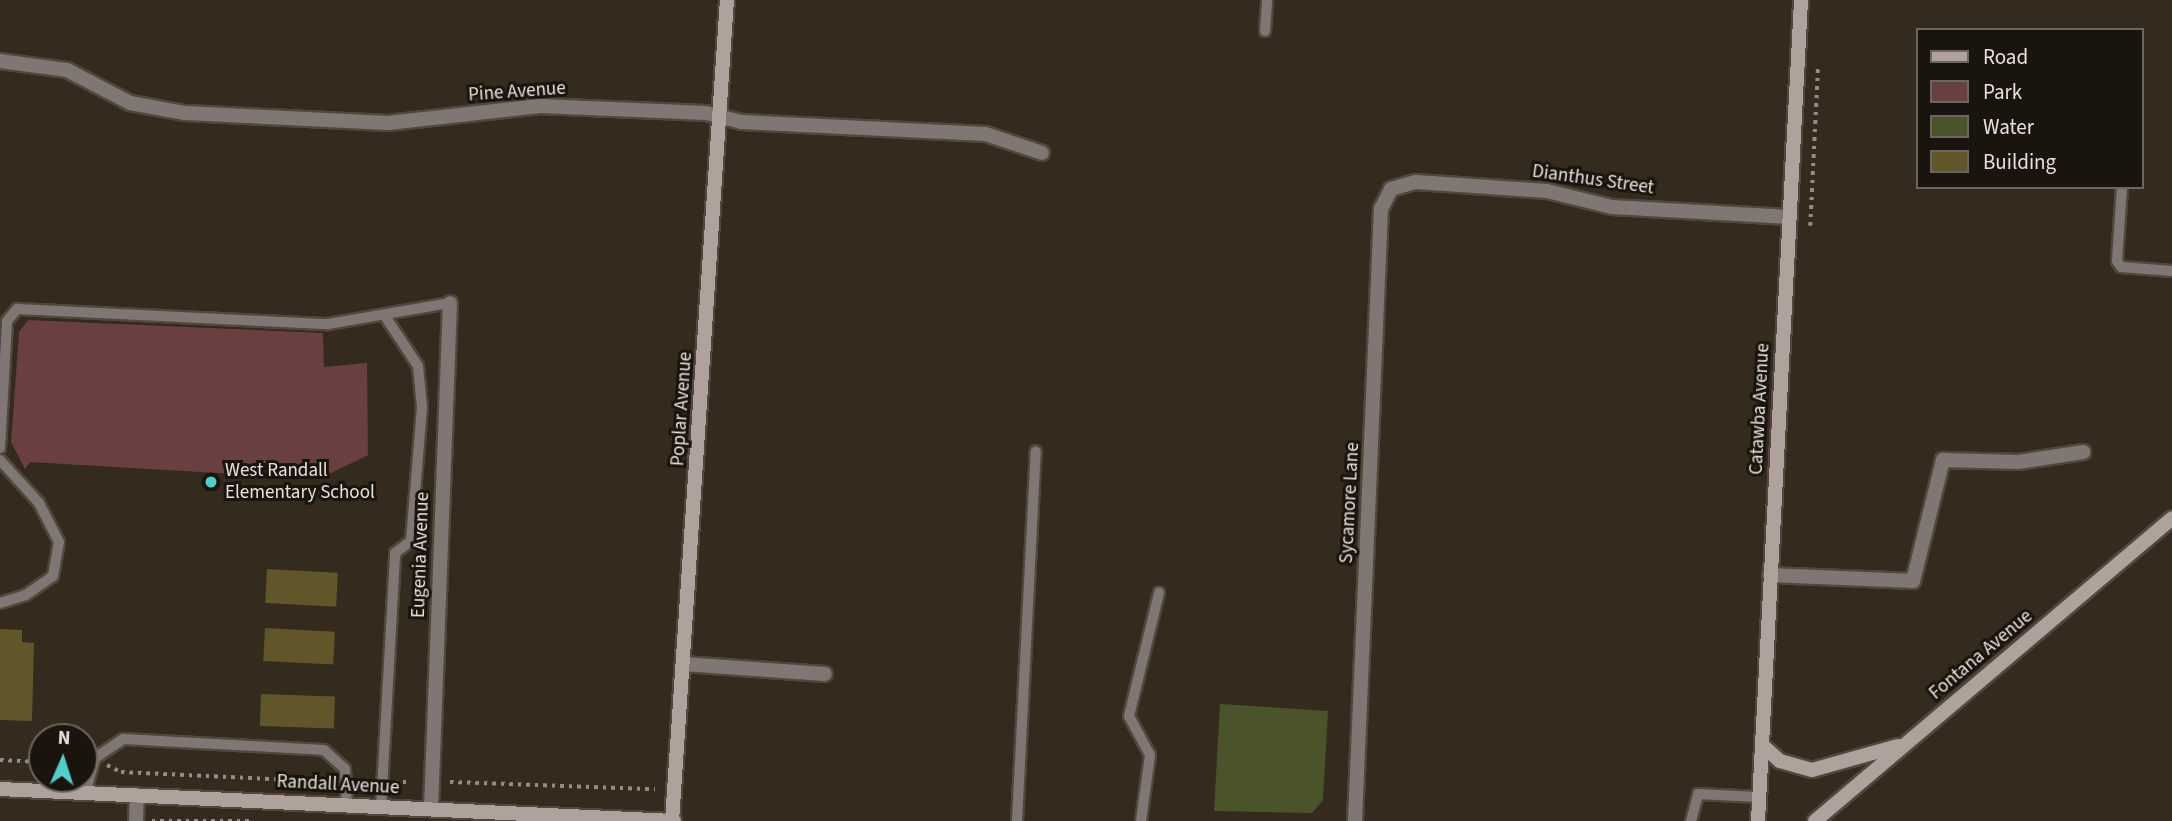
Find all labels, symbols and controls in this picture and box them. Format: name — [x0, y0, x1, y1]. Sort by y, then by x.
legend — [1916, 28, 2144, 189]
text: Road — [1983, 42, 2028, 72]
street label: Pine Avenue — [468, 77, 566, 107]
text: Park — [1983, 77, 2022, 107]
text: Water — [1983, 112, 2034, 142]
text: Building — [1983, 147, 2056, 177]
street label: Dianthus Street — [1531, 160, 1655, 200]
street label: Catawba Avenue — [1745, 343, 1775, 475]
street label: Poplar Avenue — [667, 351, 697, 467]
street label: Sycamore Lane — [1335, 442, 1365, 564]
place label: West Randall Elementary School — [225, 460, 375, 504]
marker: West Randall Elementary School — [203, 474, 219, 490]
street label: Eugenia Avenue — [407, 492, 435, 618]
street label: Fontana Avenue — [1925, 605, 2037, 705]
north arrow — [28, 723, 98, 793]
text: N — [57, 725, 71, 752]
street label: Randall Avenue — [276, 770, 400, 800]

